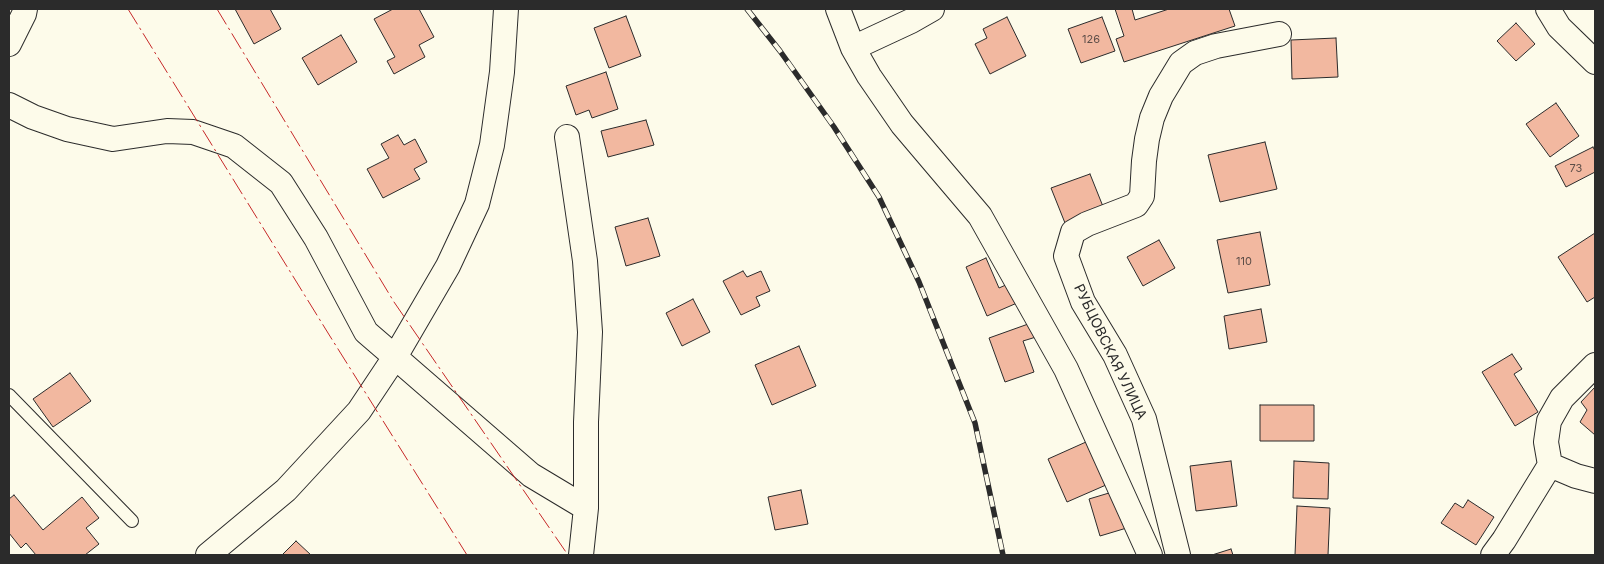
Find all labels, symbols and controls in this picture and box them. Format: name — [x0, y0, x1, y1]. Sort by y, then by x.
house number: 126 — [1082, 33, 1100, 47]
house number: 73 — [1570, 162, 1582, 176]
house number: 110 — [1236, 255, 1252, 269]
street label: РУБЦОВСКАЯ УЛИЦА — [1070, 282, 1150, 422]

